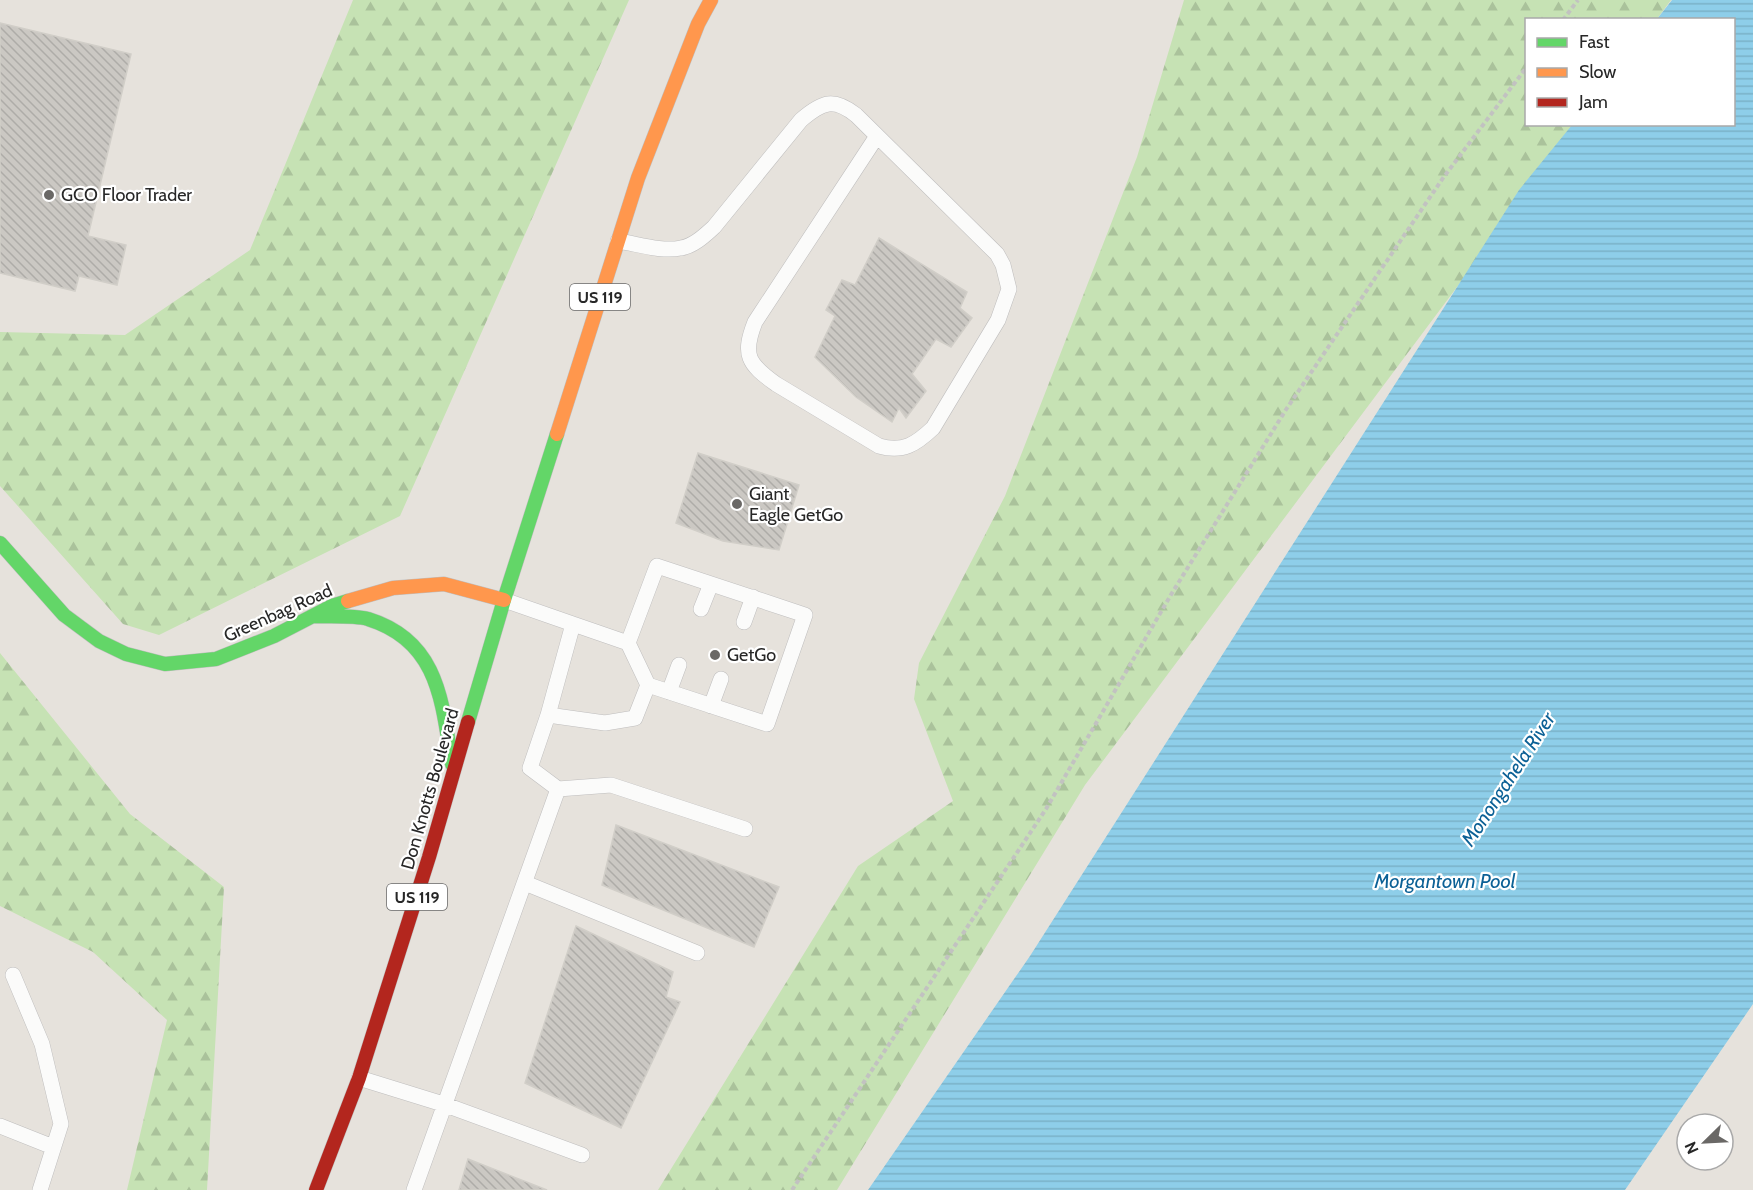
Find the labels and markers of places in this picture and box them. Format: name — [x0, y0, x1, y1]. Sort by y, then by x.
place label: GCO Floor Trader — [61, 184, 192, 206]
marker: GCO Floor Trader — [42, 188, 56, 202]
place label: Giant Eagle GetGo — [749, 483, 843, 526]
marker: Giant Eagle GetGo — [730, 497, 744, 511]
place label: GetGo — [727, 644, 776, 666]
marker: GetGo — [708, 648, 722, 662]

